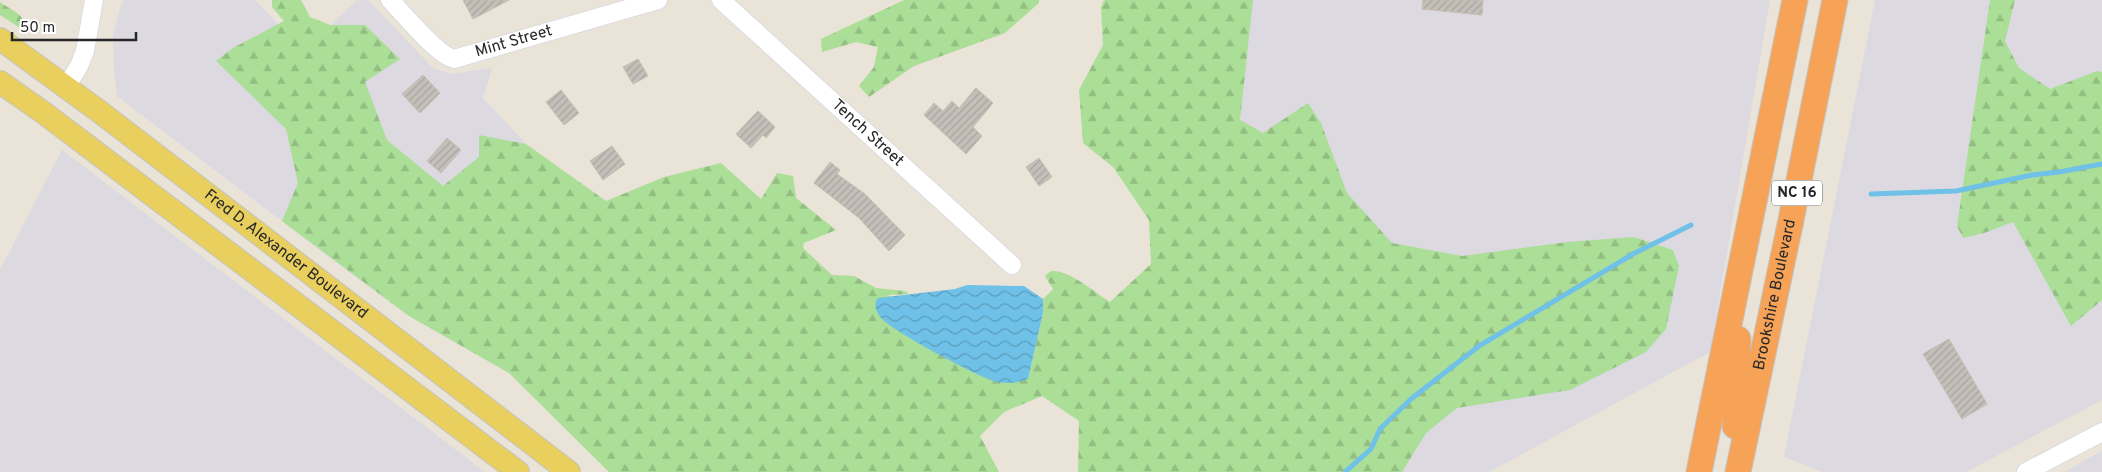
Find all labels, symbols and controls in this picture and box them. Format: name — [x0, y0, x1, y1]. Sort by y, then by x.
scale bar — [12, 10, 136, 42]
text: 50 m — [20, 19, 55, 38]
street label: Mint Street — [473, 21, 555, 62]
street label: Tench Street — [827, 95, 908, 171]
road number: NC 16 — [1772, 180, 1822, 206]
street label: Fred D. Alexander Boulevard — [200, 185, 372, 324]
street label: Brookshire Boulevard — [1750, 218, 1801, 372]

